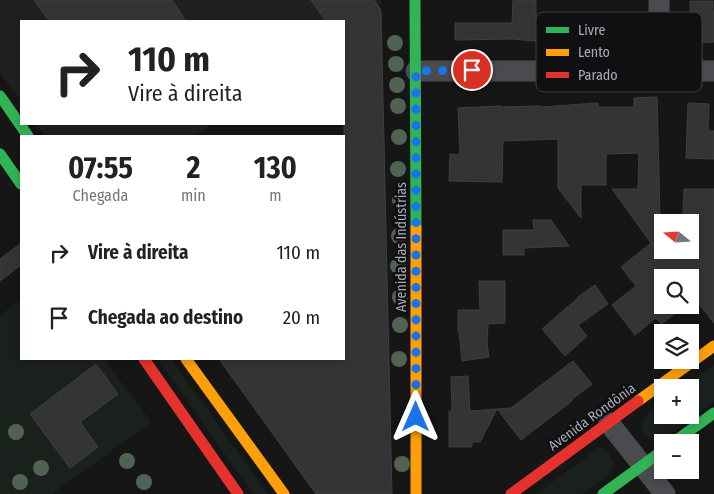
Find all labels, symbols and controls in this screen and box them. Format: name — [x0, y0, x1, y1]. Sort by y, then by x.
legend — [536, 12, 702, 92]
text: Livre — [578, 22, 605, 39]
text: 110 m — [128, 38, 210, 80]
icon: right — [45, 40, 110, 105]
text: Lento — [578, 44, 610, 61]
pin — [451, 49, 493, 91]
icon: arrive — [458, 56, 486, 84]
text: Parado — [578, 67, 618, 84]
text: Vire à direita — [128, 80, 242, 107]
text: 07:55 — [68, 150, 133, 186]
text: 2 — [186, 150, 200, 186]
text: 130 — [254, 150, 297, 186]
street label: Avenida das Indústrias — [393, 182, 410, 312]
text: Chegada — [73, 186, 128, 205]
text: min — [181, 186, 206, 205]
text: m — [269, 186, 282, 205]
north arrow — [654, 214, 699, 259]
map controls — [654, 214, 699, 479]
icon: right — [45, 239, 73, 267]
text: Vire à direita — [88, 241, 189, 264]
text: 110 m — [276, 241, 320, 264]
button: search — [654, 269, 699, 314]
icon: arrive — [45, 304, 73, 332]
text: Chegada ao destino — [88, 306, 243, 329]
text: 20 m — [283, 306, 320, 329]
button: layers — [654, 324, 699, 369]
button: + — [654, 379, 699, 424]
street label: Avenida Rondônia — [545, 380, 639, 454]
position arrow — [389, 390, 441, 442]
button: − — [654, 434, 699, 479]

